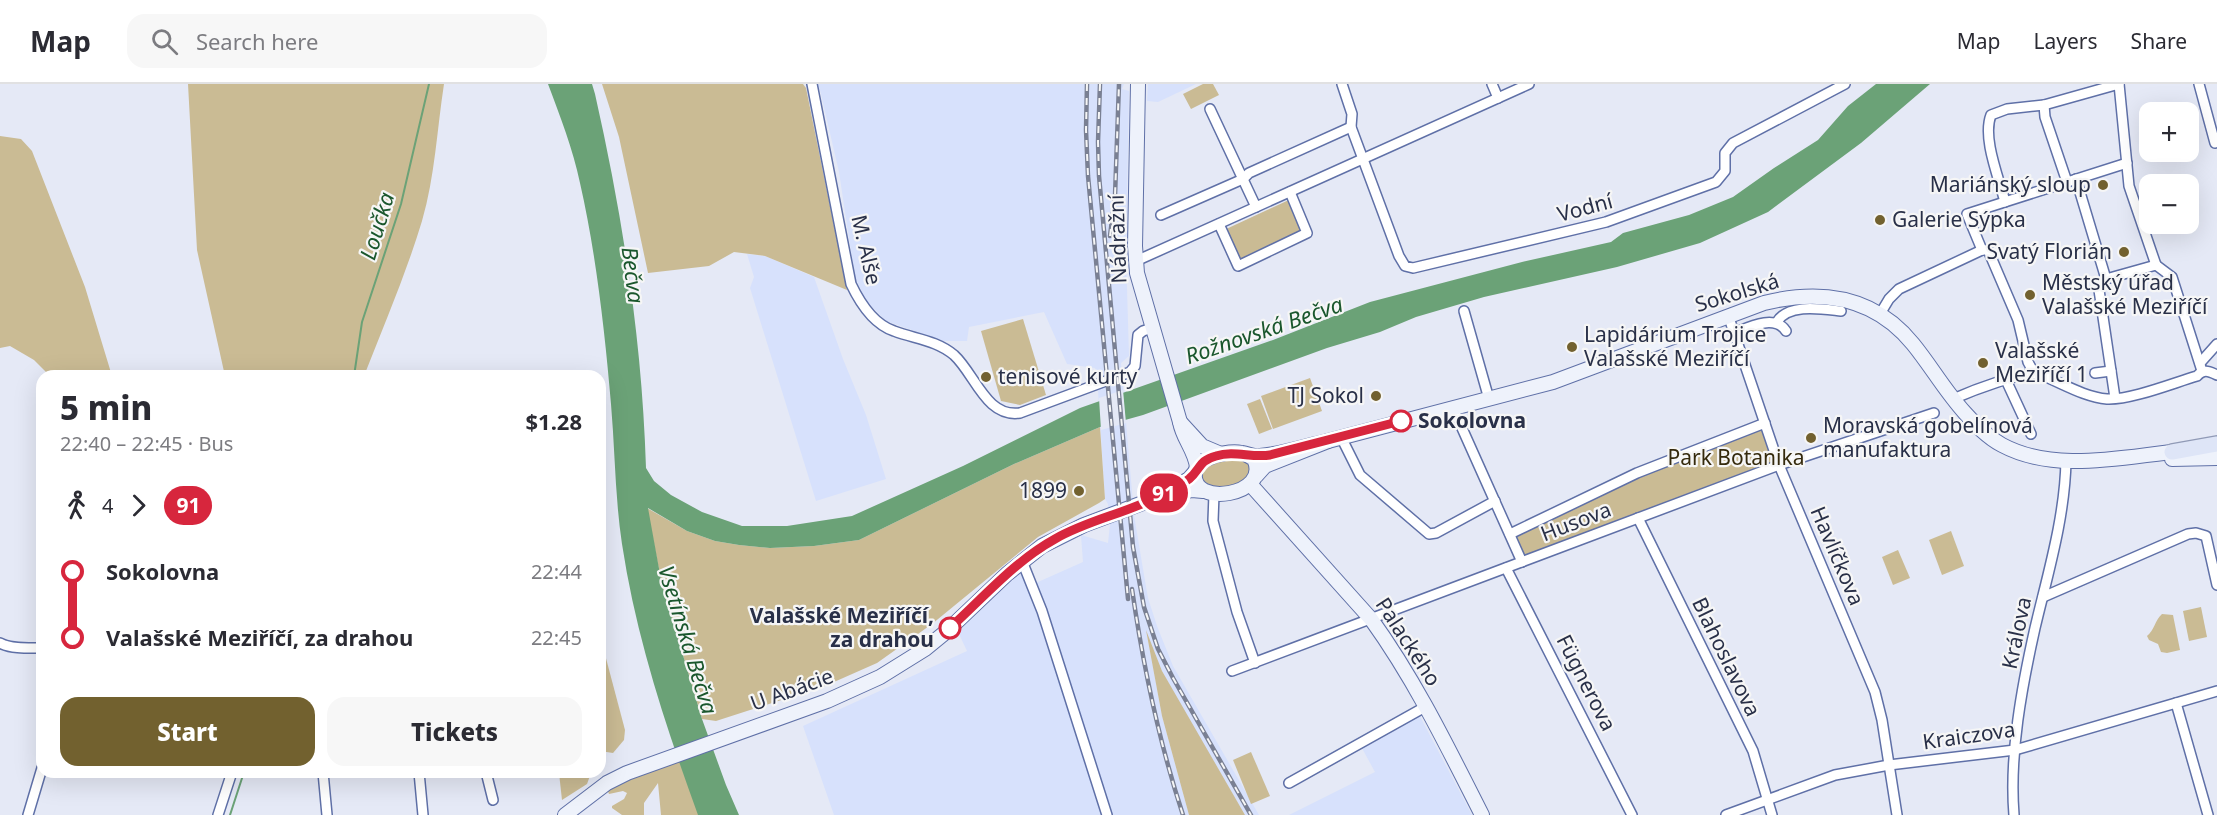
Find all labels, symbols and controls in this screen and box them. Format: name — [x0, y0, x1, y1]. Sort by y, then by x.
search box — [127, 14, 547, 68]
text: Map — [30, 22, 91, 60]
icon: search — [148, 25, 181, 58]
text: Search here — [196, 26, 318, 56]
text: Map — [1957, 27, 2001, 55]
text: Layers — [2034, 27, 2098, 55]
text: Share — [2131, 27, 2187, 55]
map controls — [2139, 102, 2199, 234]
button: + — [2139, 102, 2199, 162]
place label: Mariánský sloup — [1930, 170, 2091, 198]
button: − — [2139, 174, 2199, 234]
marker: Mariánský sloup — [2096, 178, 2110, 192]
street label: Vodní — [1554, 186, 1616, 228]
water label: Loučka — [352, 188, 401, 263]
street label: Nádražní — [1101, 194, 1133, 284]
place label: Galerie Sýpka — [1892, 205, 2026, 233]
street label: M. Alše — [845, 212, 889, 287]
marker: Galerie Sýpka — [1873, 213, 1887, 227]
place label: Svatý Florián — [1986, 237, 2112, 265]
water label: Bečva — [616, 245, 652, 305]
marker: Svatý Florián — [2117, 245, 2131, 259]
street label: Sokolská — [1691, 266, 1782, 318]
place label: Městský úřad Valašské Meziříčí — [2042, 268, 2208, 320]
water label: Rožnovská Bečva — [1181, 288, 1347, 370]
marker: Městský úřad Valašské Meziříčí — [2023, 288, 2037, 302]
place label: Lapidárium Trojice Valašské Meziříčí — [1584, 320, 1766, 372]
place label: Valašské Meziříčí 1 — [1995, 336, 2088, 388]
marker: Lapidárium Trojice Valašské Meziříčí — [1565, 340, 1579, 354]
marker: Valašské Meziříčí 1 — [1976, 356, 1990, 370]
place label: tenisové kurty — [998, 362, 1138, 390]
marker: tenisové kurty — [979, 370, 993, 384]
place label: TJ Sokol — [1288, 381, 1364, 409]
text: 5 min — [60, 385, 152, 430]
marker: TJ Sokol — [1369, 389, 1383, 403]
text: $1.28 — [525, 406, 582, 436]
place label: Sokolovna — [1418, 406, 1526, 434]
marker: Sokolovna — [1390, 410, 1412, 432]
place label: Moravská gobelínová manufaktura — [1823, 411, 2033, 463]
text: 22:40 – 22:45 · Bus — [60, 430, 233, 457]
marker: Moravská gobelínová manufaktura — [1804, 431, 1818, 445]
park label: Park Botanika — [1668, 443, 1804, 471]
line badge: 91 — [1137, 474, 1191, 512]
place label: 1899 — [1019, 476, 1067, 504]
text: 91 — [1152, 479, 1176, 507]
marker: 1899 — [1072, 484, 1086, 498]
icon: walk — [60, 489, 93, 522]
icon: forward — [122, 489, 155, 522]
text: 91 — [176, 491, 200, 519]
text: 4 — [102, 492, 113, 519]
street label: Husova — [1536, 495, 1615, 547]
street label: Havlíčkova — [1805, 502, 1871, 609]
text: Sokolovna — [106, 556, 219, 586]
text: 22:44 — [531, 558, 582, 585]
water label: Vsetínská Bečva — [652, 562, 726, 718]
street label: Palackého — [1370, 592, 1448, 691]
street label: Blahoslavova — [1686, 592, 1768, 721]
street label: Králova — [1995, 594, 2037, 671]
place label: Valašské Meziříčí, za drahou — [750, 601, 934, 653]
marker: Valašské Meziříčí, za drahou — [939, 617, 961, 639]
text: Valašské Meziříčí, za drahou — [106, 622, 413, 652]
text: 22:45 — [531, 624, 582, 651]
street label: Fügnerova — [1551, 630, 1623, 736]
street label: U Abácie — [746, 661, 837, 717]
button: Start — [60, 697, 315, 766]
button: Tickets — [327, 697, 582, 766]
street label: Kraiczova — [1921, 715, 2017, 755]

